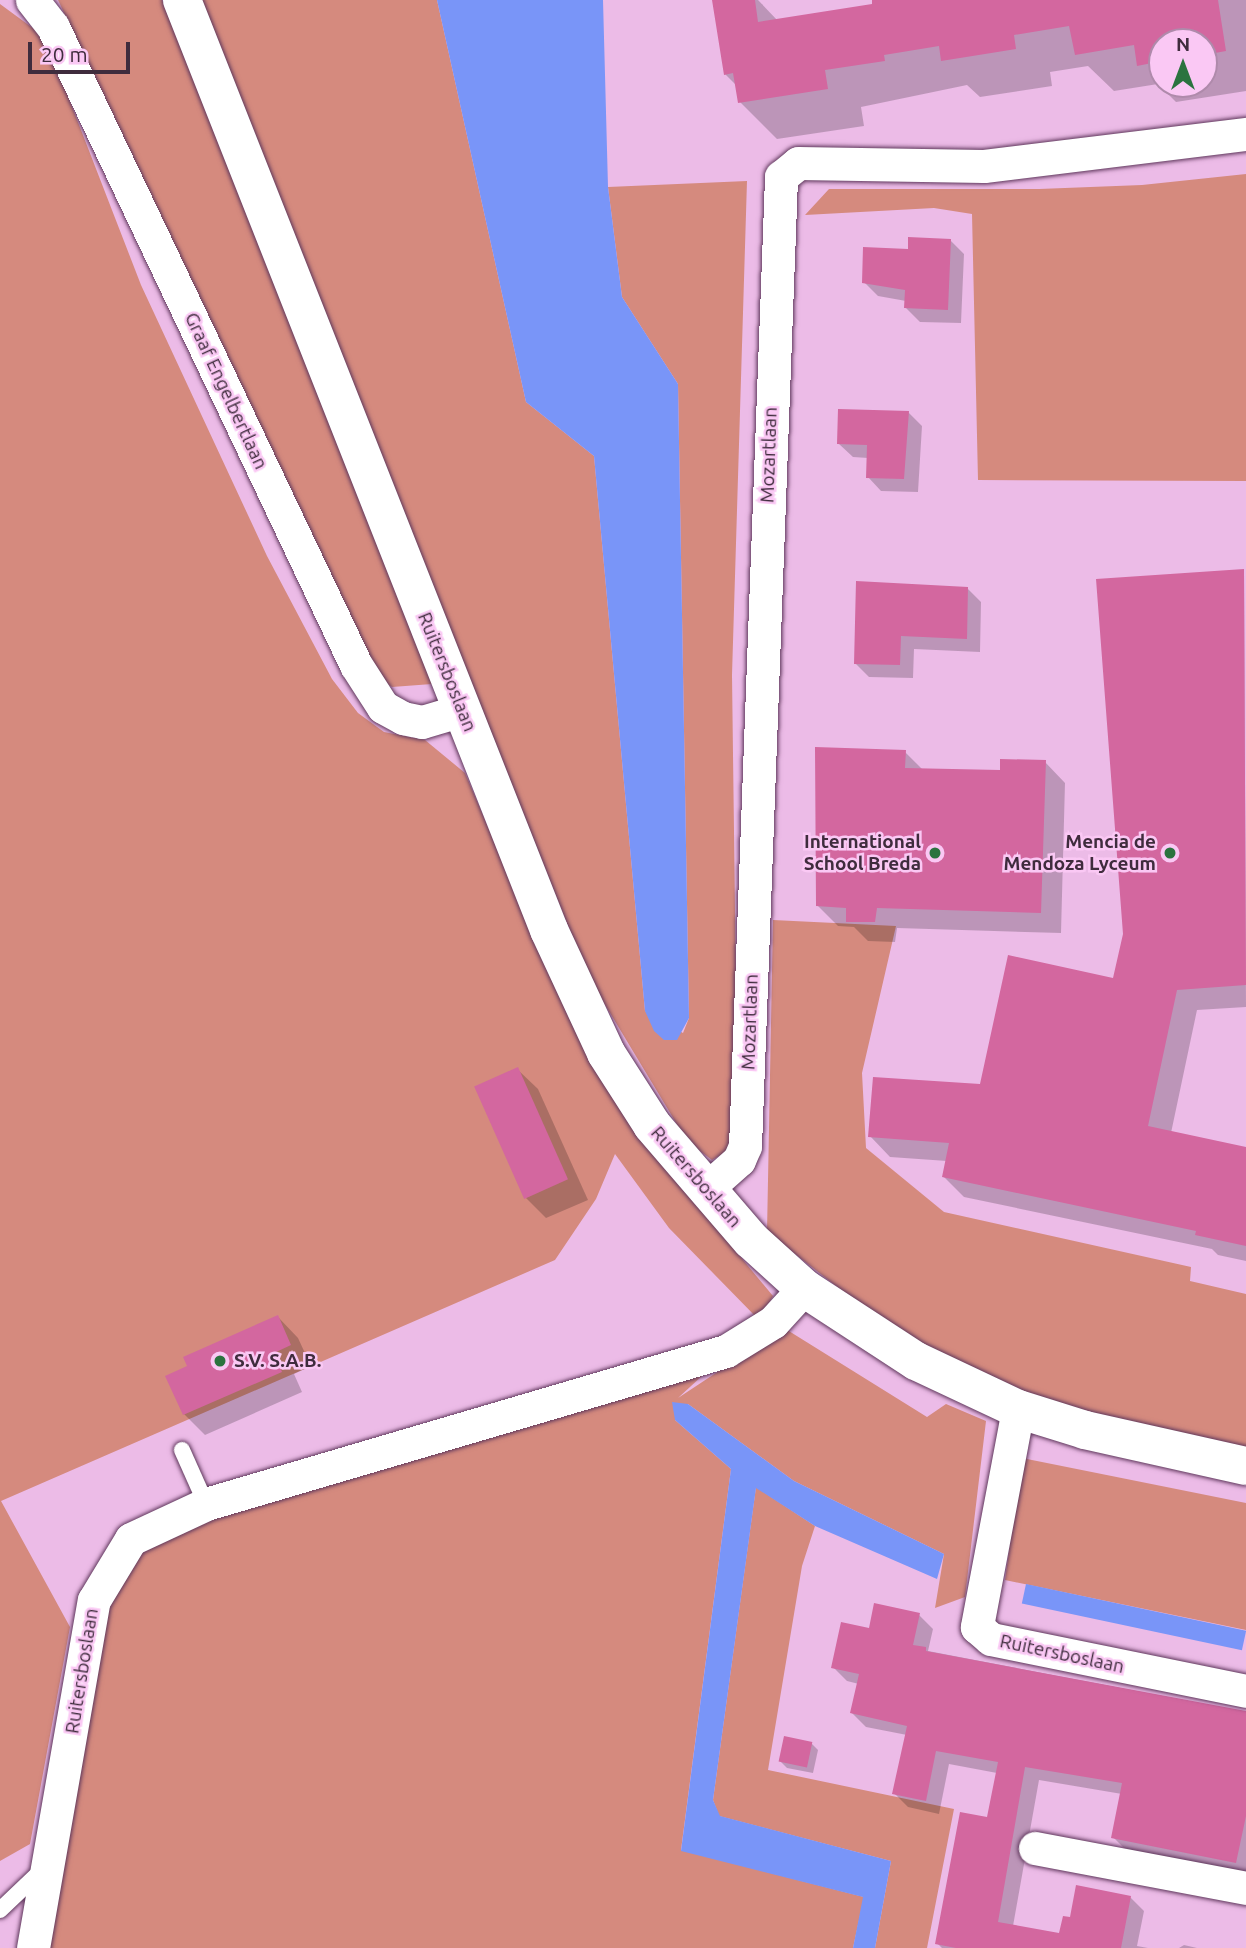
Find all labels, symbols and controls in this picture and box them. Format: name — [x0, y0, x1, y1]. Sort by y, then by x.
scale bar — [32, 28, 133, 72]
north arrow — [1148, 28, 1218, 98]
text: N — [1176, 33, 1190, 55]
text: 20 m — [41, 42, 88, 66]
street label: Graaf Engelbertlaan — [180, 309, 272, 473]
street label: Mozartlaan — [756, 407, 782, 503]
street label: Ruitersboslaan — [413, 609, 481, 735]
place label: International School Breda — [804, 831, 921, 875]
place label: Mencia de Mendoza Lyceum — [1003, 831, 1156, 875]
marker: International School Breda — [927, 845, 943, 861]
marker: Mencia de Mendoza Lyceum — [1162, 845, 1178, 861]
street label: Mozartlaan — [737, 974, 763, 1070]
street label: Ruitersboslaan — [646, 1122, 746, 1232]
place label: S.V. S.A.B. — [234, 1350, 321, 1372]
marker: S.V. S.A.B. — [212, 1353, 228, 1369]
street label: Ruitersboslaan — [61, 1607, 103, 1735]
street label: Ruitersboslaan — [998, 1630, 1126, 1678]

